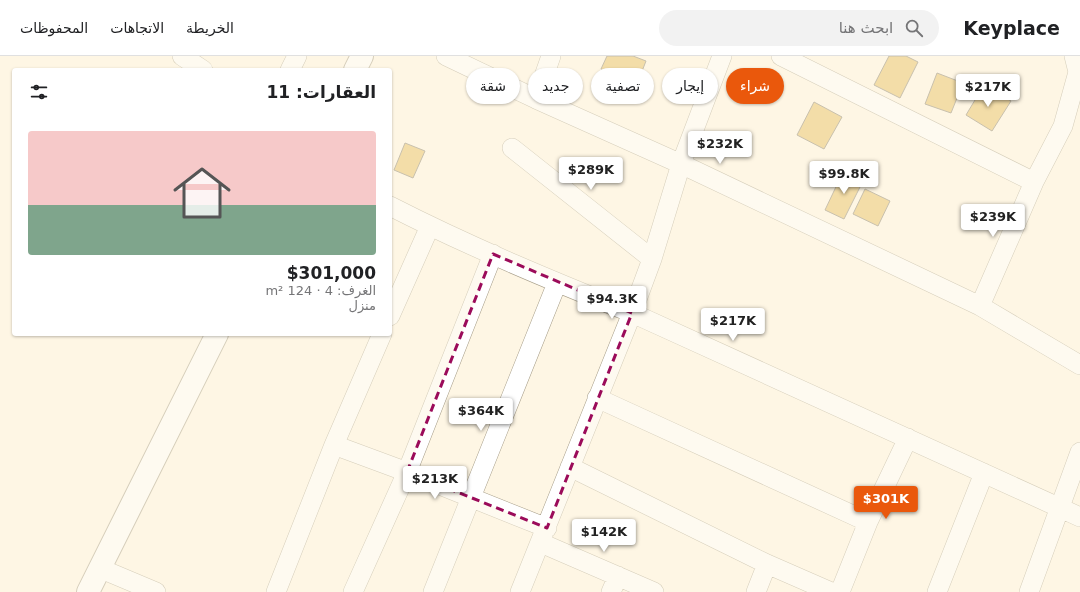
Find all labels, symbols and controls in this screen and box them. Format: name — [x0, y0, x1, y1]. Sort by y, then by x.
search box — [659, 10, 939, 46]
icon: search — [903, 17, 925, 39]
text: Keyplace — [963, 17, 1060, 39]
text: ابحث هنا — [839, 19, 893, 37]
text: المحفوظات — [20, 20, 88, 36]
text: الاتجاهات — [110, 20, 164, 36]
text: الخريطة — [186, 20, 234, 36]
chip: شقة — [466, 68, 520, 104]
chip: جديد — [528, 68, 583, 104]
chip: تصفية — [591, 68, 654, 104]
chip: إيجار — [662, 68, 718, 104]
chip: شراء — [726, 68, 784, 104]
pin: $217K — [960, 74, 1016, 108]
text: $217K — [965, 79, 1011, 94]
icon: filters — [28, 81, 50, 103]
text: العقارات: 11 — [266, 82, 376, 102]
pin: $232K — [692, 131, 748, 165]
text: $232K — [697, 136, 743, 151]
icon: home — [166, 157, 238, 229]
pin: $289K — [563, 157, 619, 191]
pin: $99.8K — [811, 161, 877, 195]
text: $289K — [568, 162, 614, 177]
text: $99.8K — [818, 166, 870, 181]
pin: $239K — [965, 204, 1021, 238]
text: $239K — [970, 209, 1016, 224]
text: $301,000 — [287, 263, 376, 283]
text: الغرف: 4 · 124 m² — [265, 283, 376, 298]
pin: $94.3K — [579, 286, 645, 320]
text: $94.3K — [586, 291, 638, 306]
text: منزل — [348, 298, 376, 313]
pin: $217K — [705, 308, 761, 342]
text: $217K — [710, 313, 756, 328]
pin: $364K — [453, 398, 509, 432]
text: $364K — [458, 403, 504, 418]
pin: $213K — [407, 466, 463, 500]
text: $213K — [412, 471, 458, 486]
pin: $301K — [858, 486, 914, 520]
text: $301K — [863, 491, 909, 506]
pin: $142K — [576, 519, 632, 553]
text: $142K — [581, 524, 627, 539]

